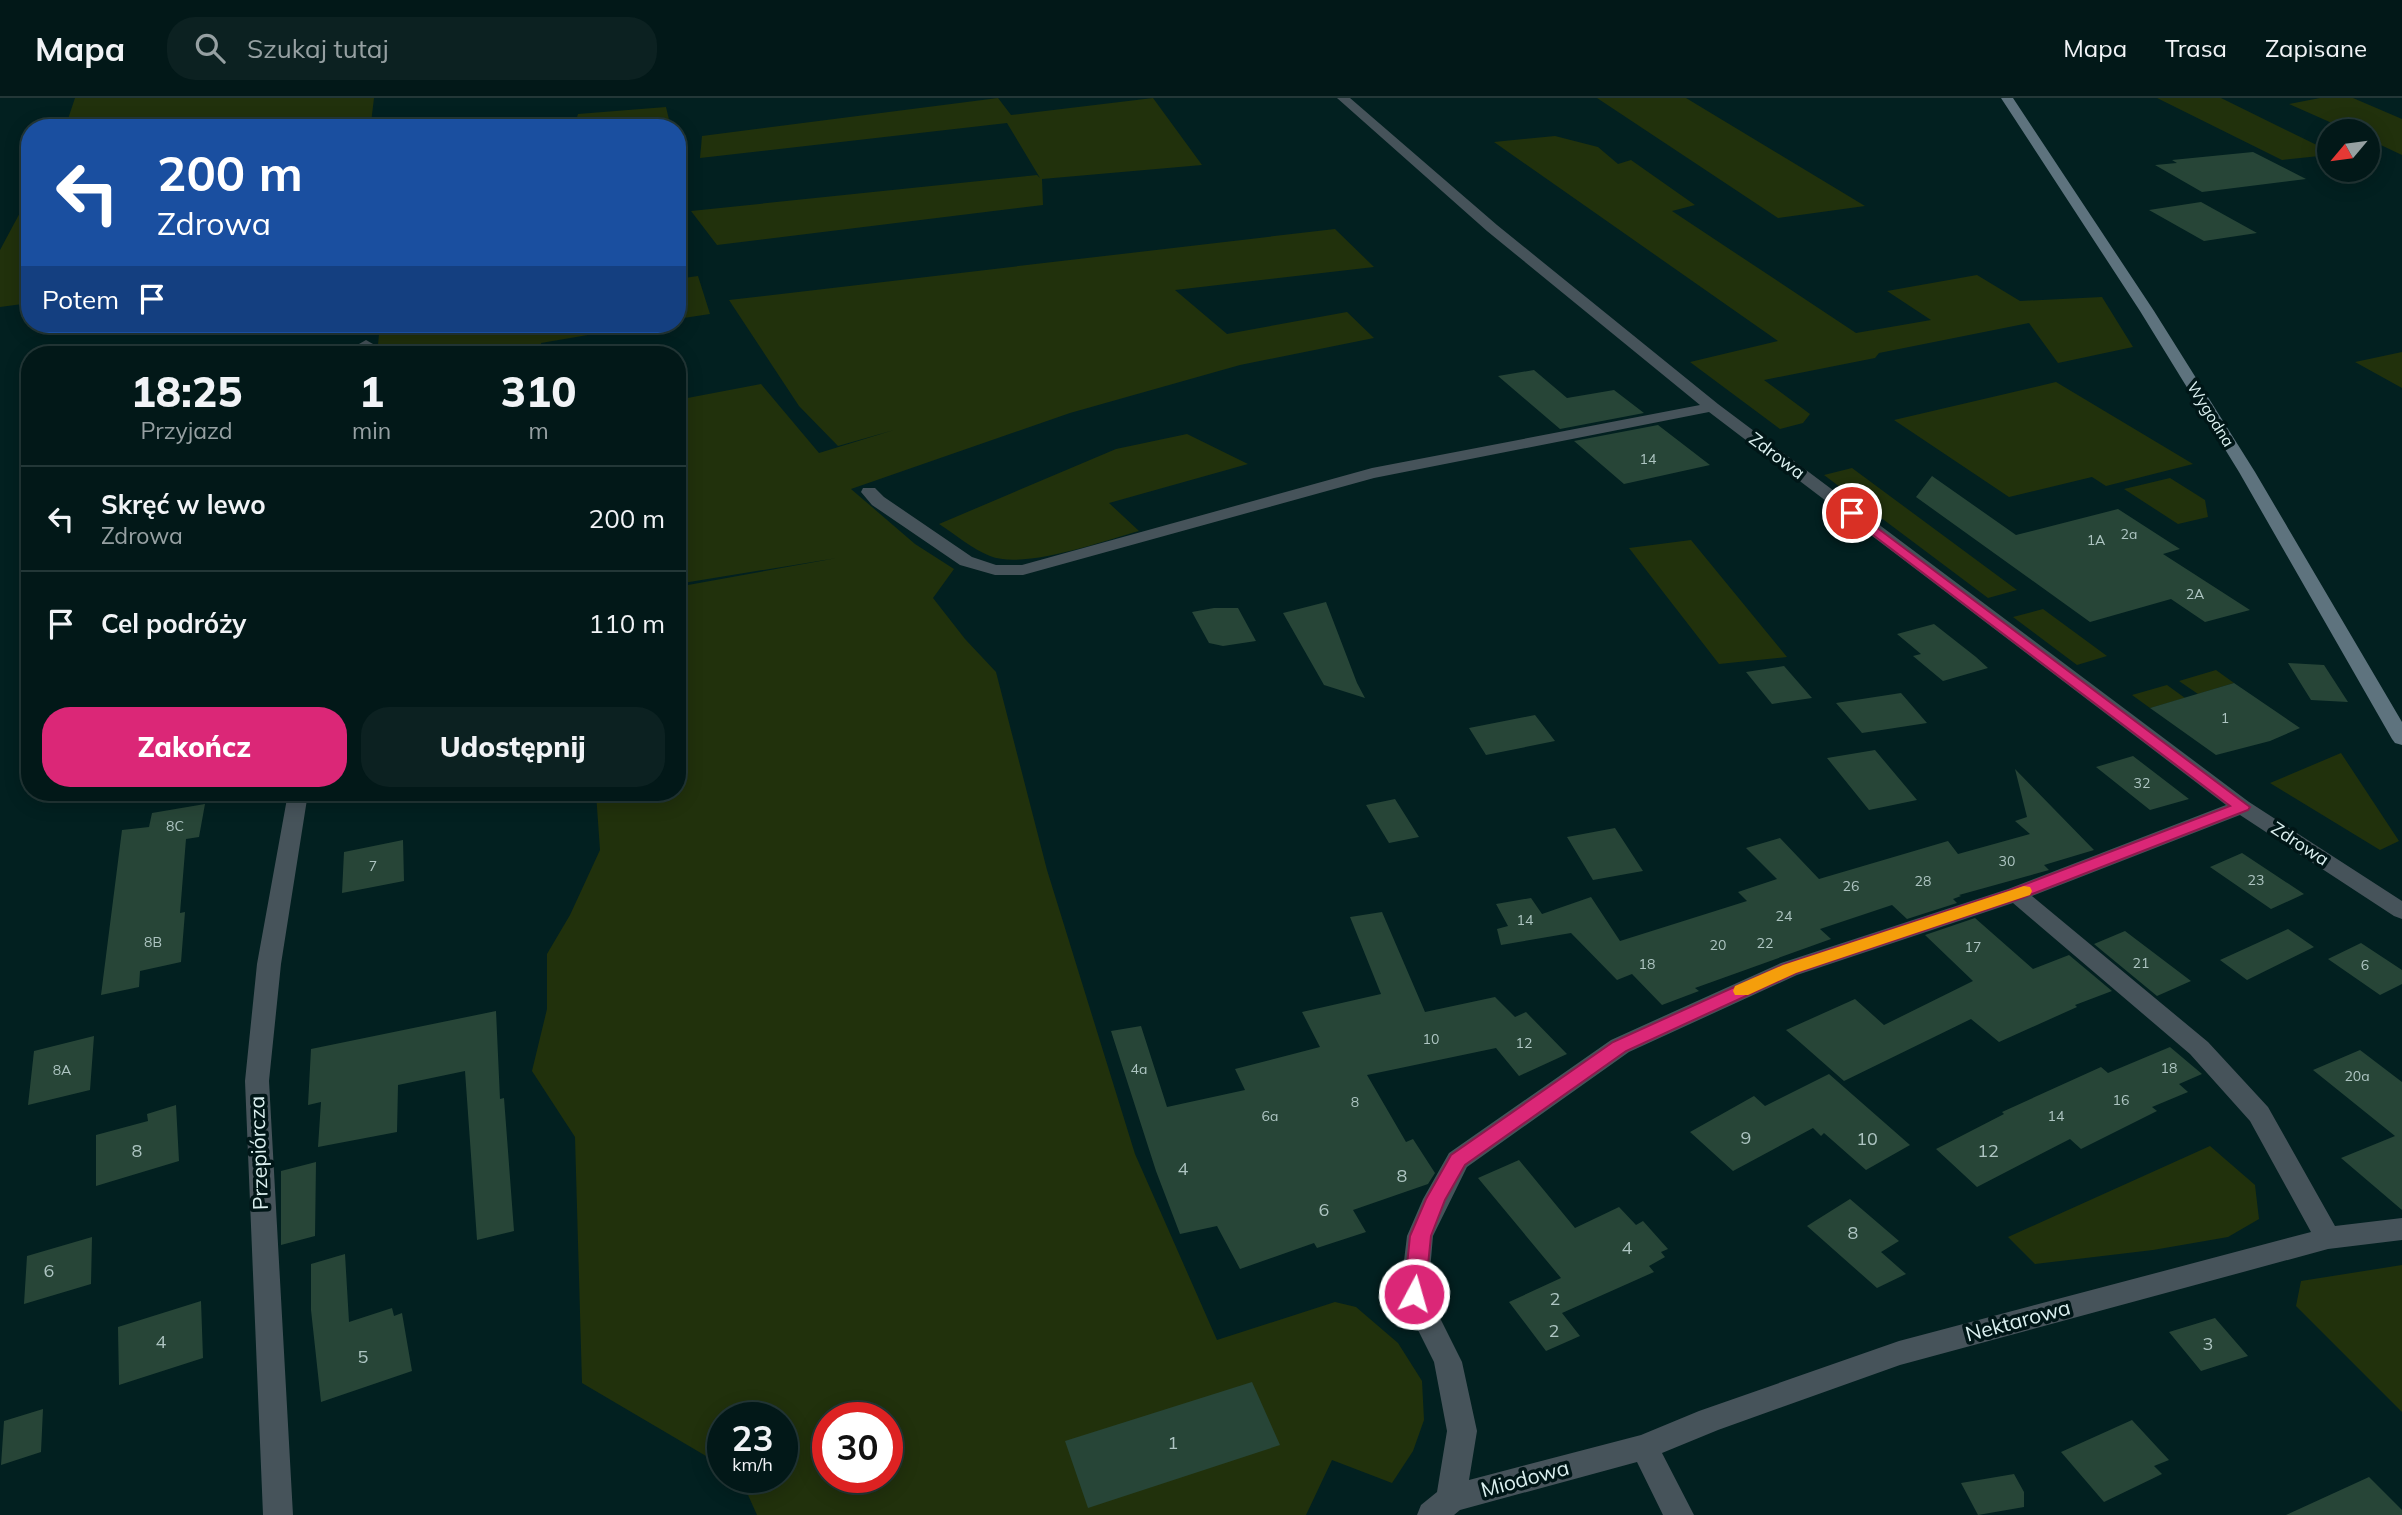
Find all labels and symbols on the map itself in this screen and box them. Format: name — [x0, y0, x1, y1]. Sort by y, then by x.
north arrow — [2317, 119, 2380, 182]
street label: Wygodna — [2183, 378, 2239, 450]
street label: Zdrowa — [1745, 427, 1810, 484]
house number: 14 — [1640, 450, 1657, 468]
pin — [1822, 483, 1882, 543]
house number: 2a — [2121, 525, 2137, 543]
house number: 1A — [2087, 531, 2106, 549]
house number: 2A — [2186, 585, 2205, 603]
house number: 1 — [2221, 709, 2229, 727]
house number: 32 — [2134, 774, 2150, 792]
street label: Zdrowa — [2267, 816, 2333, 871]
house number: 8C — [166, 817, 184, 835]
house number: 30 — [1999, 852, 2015, 870]
house number: 7 — [369, 857, 377, 875]
house number: 23 — [2248, 871, 2264, 889]
house number: 28 — [1915, 872, 1931, 890]
house number: 26 — [1843, 877, 1859, 895]
house number: 24 — [1776, 907, 1793, 925]
house number: 14 — [1517, 911, 1534, 929]
house number: 8B — [144, 933, 162, 951]
house number: 22 — [1757, 934, 1773, 952]
house number: 20 — [1710, 936, 1726, 954]
house number: 17 — [1965, 938, 1981, 956]
house number: 21 — [2133, 954, 2149, 972]
house number: 18 — [1639, 955, 1655, 973]
house number: 6 — [2361, 956, 2369, 974]
house number: 10 — [1423, 1030, 1439, 1048]
house number: 12 — [1516, 1034, 1532, 1052]
house number: 18 — [2161, 1059, 2177, 1077]
house number: 4a — [1131, 1060, 1147, 1078]
house number: 8A — [53, 1061, 72, 1079]
house number: 20a — [2344, 1067, 2370, 1085]
house number: 16 — [2113, 1091, 2129, 1109]
house number: 8 — [1351, 1093, 1359, 1111]
street label: Przepiórcza — [243, 1096, 273, 1211]
house number: 6a — [1262, 1107, 1278, 1125]
house number: 14 — [2048, 1107, 2065, 1125]
house number: 9 — [1741, 1126, 1751, 1149]
house number: 10 — [1856, 1127, 1878, 1150]
house number: 8 — [132, 1139, 142, 1162]
house number: 12 — [1977, 1139, 1999, 1162]
house number: 4 — [1178, 1157, 1189, 1180]
house number: 8 — [1397, 1164, 1407, 1187]
house number: 6 — [1319, 1198, 1329, 1221]
house number: 8 — [1848, 1221, 1858, 1244]
house number: 4 — [1622, 1236, 1633, 1259]
position arrow — [1377, 1257, 1451, 1331]
house number: 6 — [44, 1259, 54, 1282]
house number: 2 — [1550, 1287, 1560, 1310]
street label: Nektarowa — [1962, 1294, 2073, 1347]
house number: 2 — [1549, 1319, 1559, 1342]
house number: 4 — [156, 1330, 167, 1353]
house number: 3 — [2203, 1332, 2213, 1355]
house number: 5 — [358, 1345, 369, 1368]
speed limit sign: 30 — [812, 1402, 903, 1493]
house number: 1 — [1168, 1431, 1178, 1454]
street label: Miodowa — [1478, 1454, 1572, 1502]

